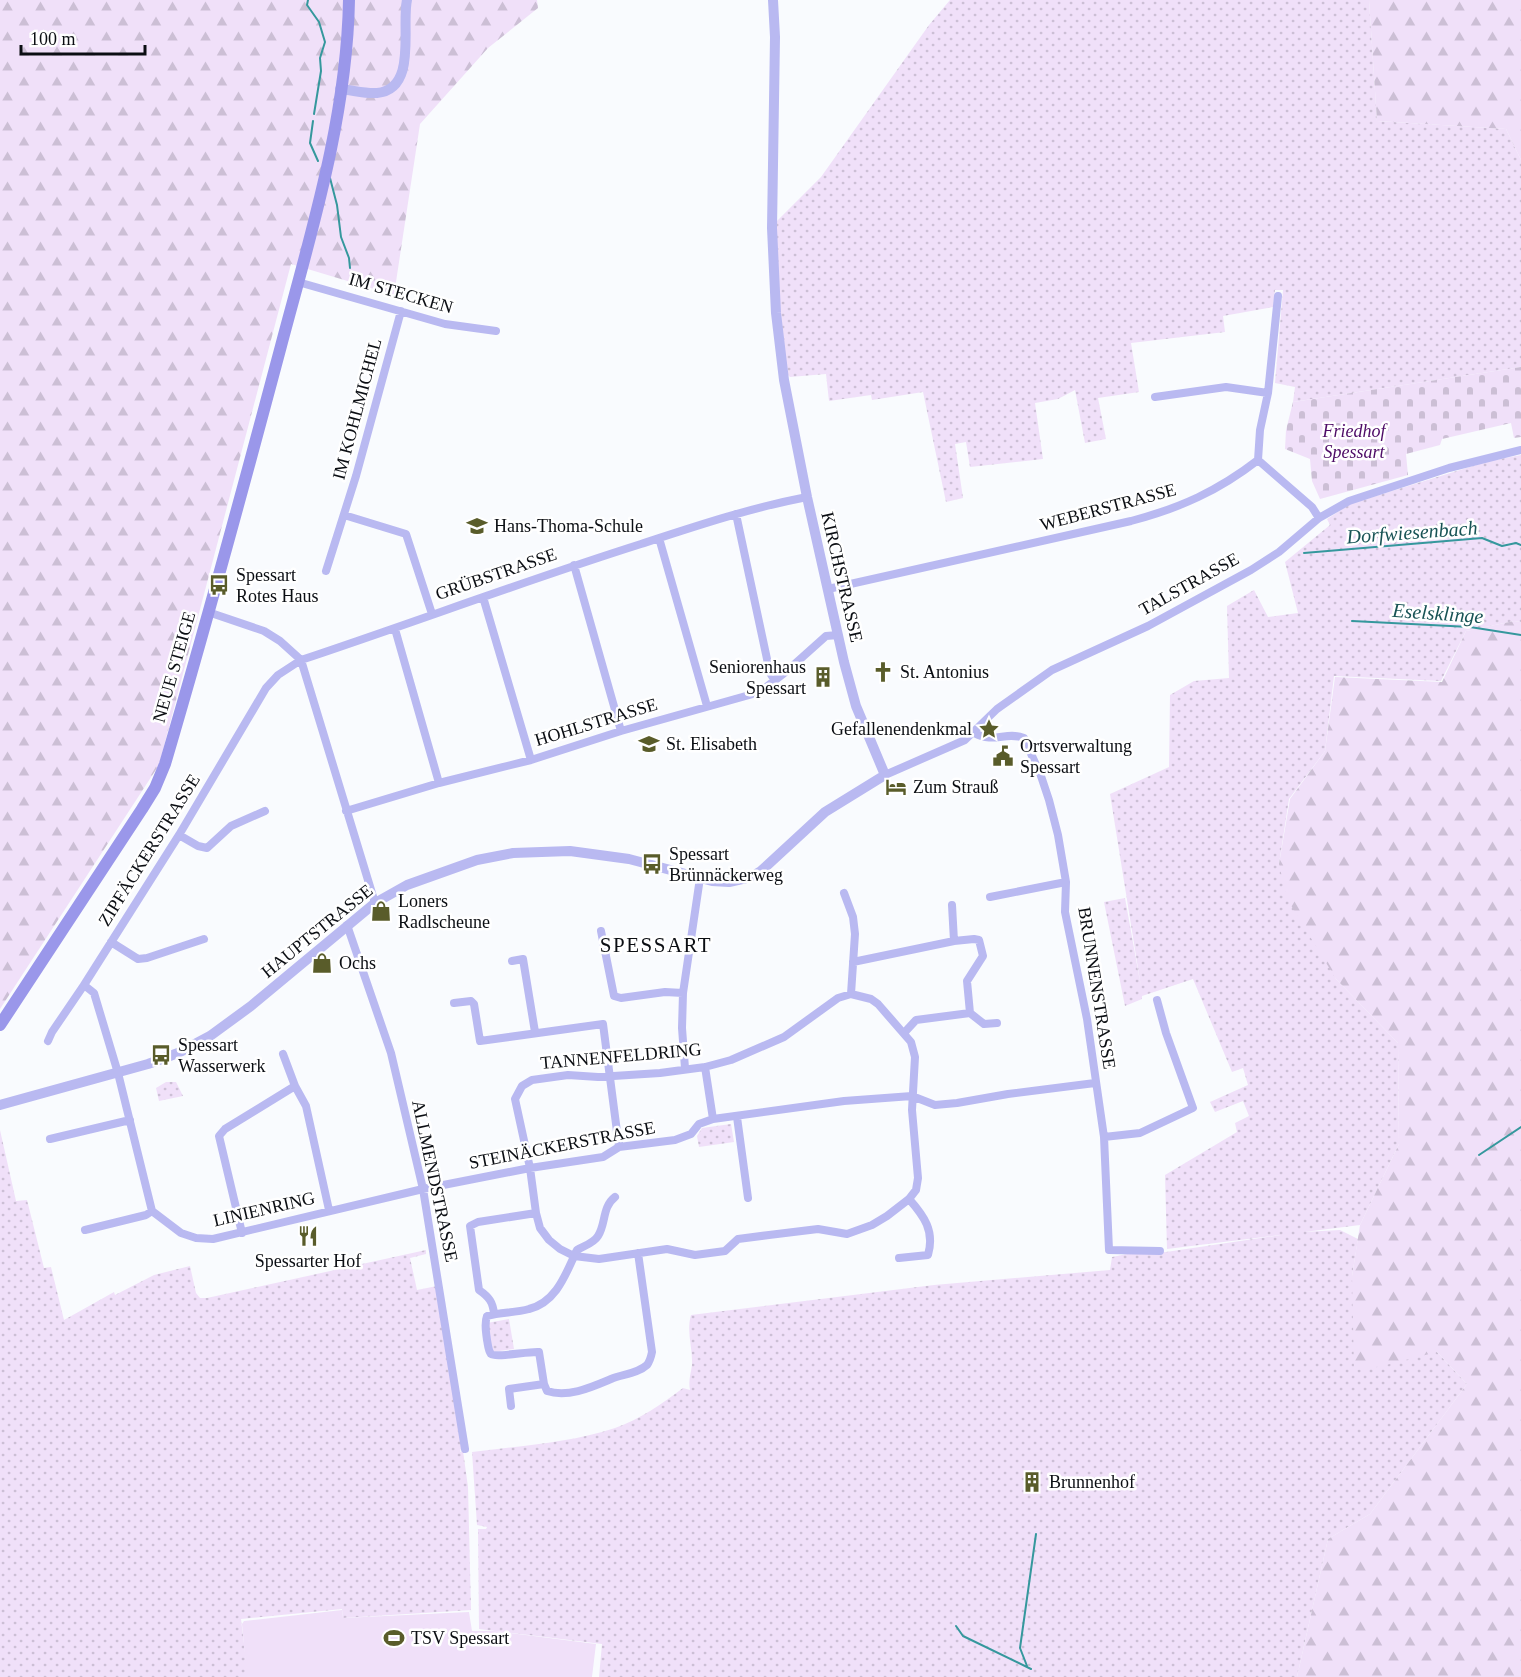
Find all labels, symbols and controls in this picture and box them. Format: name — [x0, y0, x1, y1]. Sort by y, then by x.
scale bar — [21, 18, 146, 56]
text: 100 m — [30, 29, 76, 49]
street label: IM STECKEN — [347, 269, 455, 317]
street label: IM KOHLMICHEL — [329, 336, 385, 482]
park label: Friedhof Spessart — [1322, 421, 1388, 462]
street label: WEBERSTRASSE — [1038, 479, 1178, 535]
street label: KIRCHSTRASSE — [817, 510, 867, 644]
school or university icon: Hans-Thoma-Schule — [465, 514, 489, 538]
place label: Hans-Thoma-Schule — [494, 516, 643, 536]
water label: Dorfwiesenbach — [1345, 516, 1478, 549]
street label: GRÜBSTRASSE — [433, 544, 559, 604]
street label: TALSTRASSE — [1136, 548, 1242, 620]
place label: Spessart Rotes Haus — [236, 565, 319, 606]
bus stop icon: Spessart Rotes Haus — [207, 573, 231, 597]
water label: Eselsklinge — [1391, 599, 1484, 628]
street label: NEUE STEIGE — [149, 609, 199, 725]
place label: Seniorenhaus Spessart — [709, 657, 806, 698]
church icon: St. Antonius — [871, 660, 895, 684]
place label: St. Antonius — [900, 662, 989, 682]
building icon: Seniorenhaus Spessart — [811, 665, 835, 689]
street label: HOHLSTRASSE — [532, 694, 660, 750]
place icon: Gefallenendenkmal — [977, 717, 1001, 741]
place label: Gefallenendenkmal — [831, 719, 972, 739]
school or university icon: St. Elisabeth — [637, 732, 661, 756]
place label: St. Elisabeth — [666, 734, 757, 754]
place label: Ortsverwaltung Spessart — [1020, 736, 1132, 777]
public building icon: Ortsverwaltung Spessart — [991, 744, 1015, 768]
street label: ZIPFÄCKERSTRASSE — [94, 770, 204, 930]
hotel icon: Zum Strauß — [884, 775, 908, 799]
place label: Zum Strauß — [913, 777, 999, 797]
place label: Spessart Brünnäckerweg — [669, 844, 783, 885]
bus stop icon: Spessart Brünnäckerweg — [640, 852, 664, 876]
street label: HAUPTSTRASSE — [257, 880, 377, 982]
place label: Loners Radlscheune — [398, 891, 490, 932]
shop icon: Loners Radlscheune — [369, 899, 393, 923]
street label: BRUNNENSTRASSE — [1074, 905, 1120, 1071]
district label: SPESSART — [600, 933, 712, 957]
shop icon: Ochs — [310, 951, 334, 975]
place label: Ochs — [339, 953, 376, 973]
place label: Spessart Wasserwerk — [178, 1035, 266, 1076]
street label: TANNENFELDRING — [540, 1039, 702, 1073]
bus stop icon: Spessart Wasserwerk — [149, 1043, 173, 1067]
street label: ALLMENDSTRASSE — [408, 1098, 462, 1264]
street label: STEINÄCKERSTRASSE — [467, 1117, 657, 1173]
street label: LINIENRING — [211, 1188, 317, 1230]
restaurant icon: Spessarter Hof — [296, 1224, 320, 1248]
place label: Spessarter Hof — [255, 1251, 361, 1271]
building icon: Brunnenhof — [1020, 1470, 1044, 1494]
place label: Brunnenhof — [1049, 1472, 1135, 1492]
sports icon: TSV Spessart — [382, 1626, 406, 1650]
place label: TSV Spessart — [411, 1628, 509, 1648]

